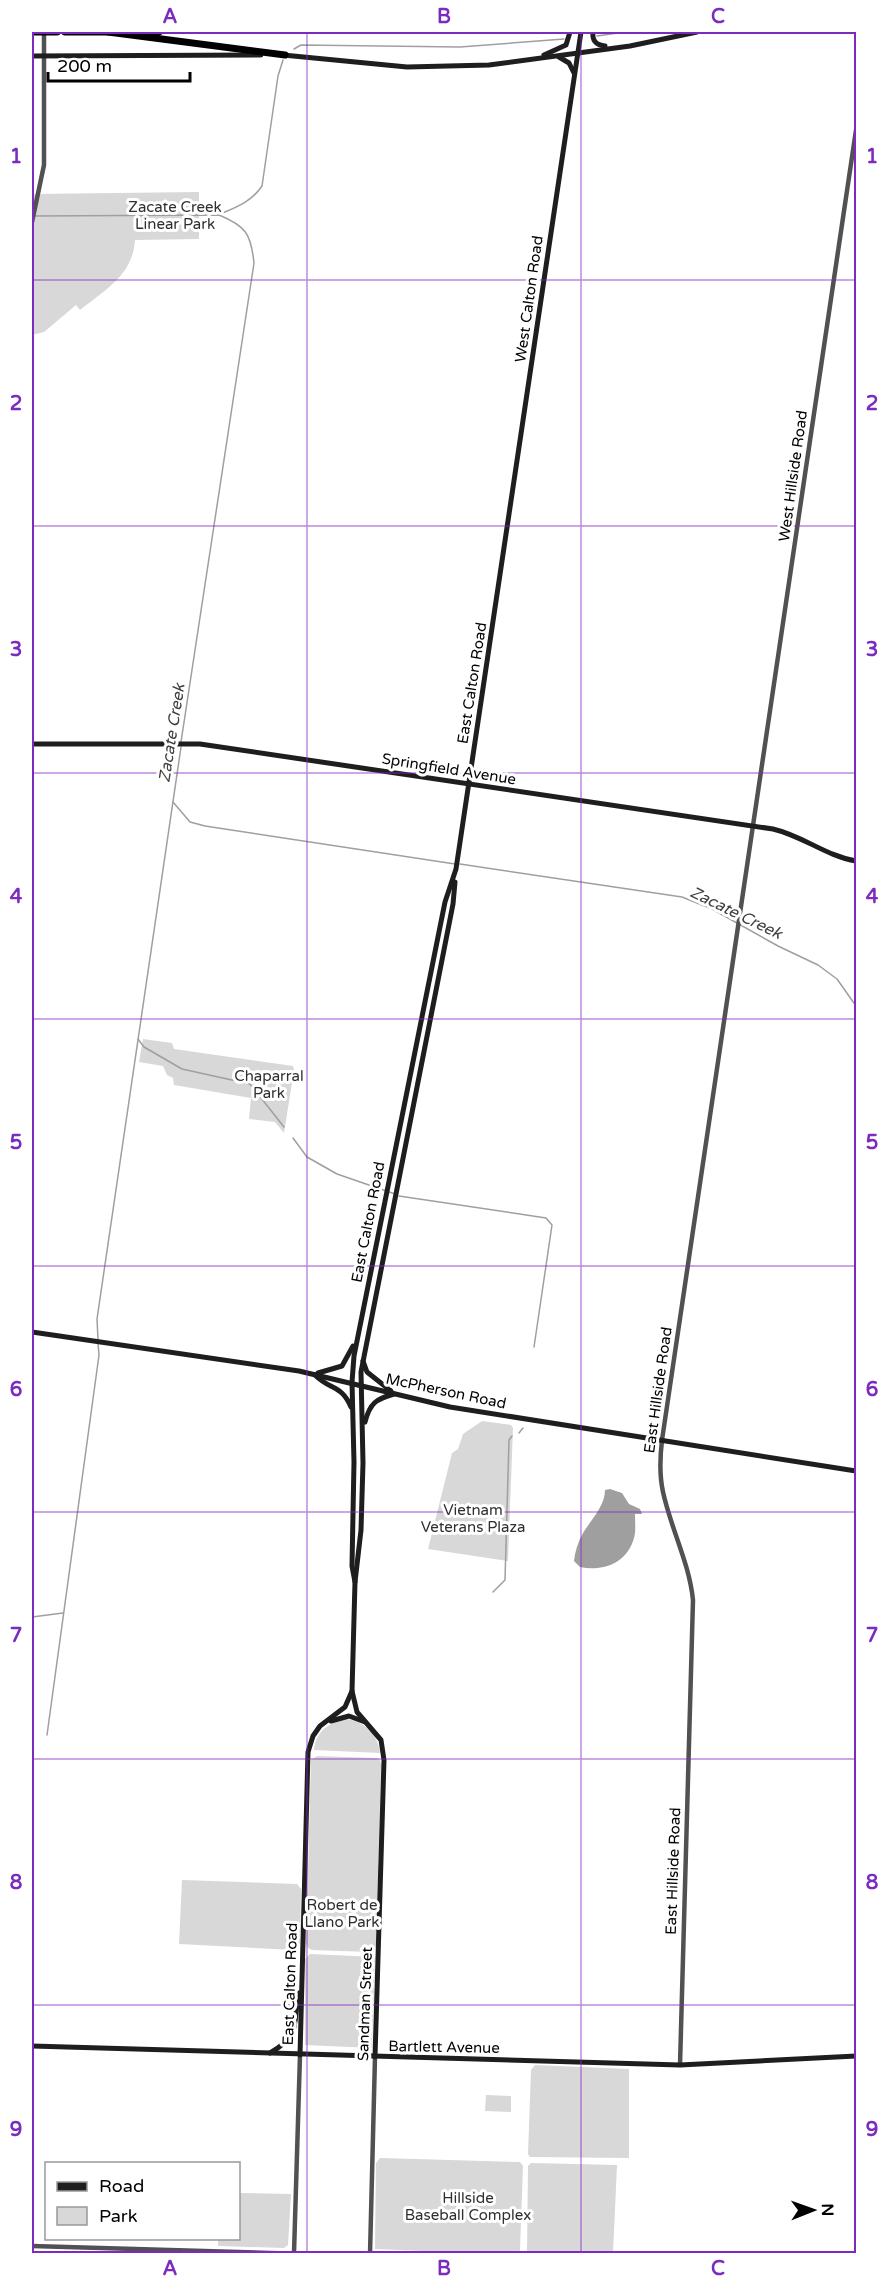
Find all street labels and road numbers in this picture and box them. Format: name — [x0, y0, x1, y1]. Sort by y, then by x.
street label: West Calton Road — [511, 234, 547, 364]
street label: West Hillside Road — [775, 409, 811, 543]
street label: East Calton Road — [454, 621, 490, 745]
street label: Springfield Avenue — [381, 750, 517, 788]
street label: East Calton Road — [347, 1160, 389, 1284]
street label: East Hillside Road — [640, 1326, 676, 1454]
street label: McPherson Road — [384, 1369, 508, 1413]
street label: East Hillside Road — [662, 1807, 684, 1935]
street label: East Calton Road — [279, 1922, 301, 2046]
street label: Sandman Street — [354, 1946, 376, 2061]
street label: Bartlett Avenue — [388, 2037, 500, 2057]

